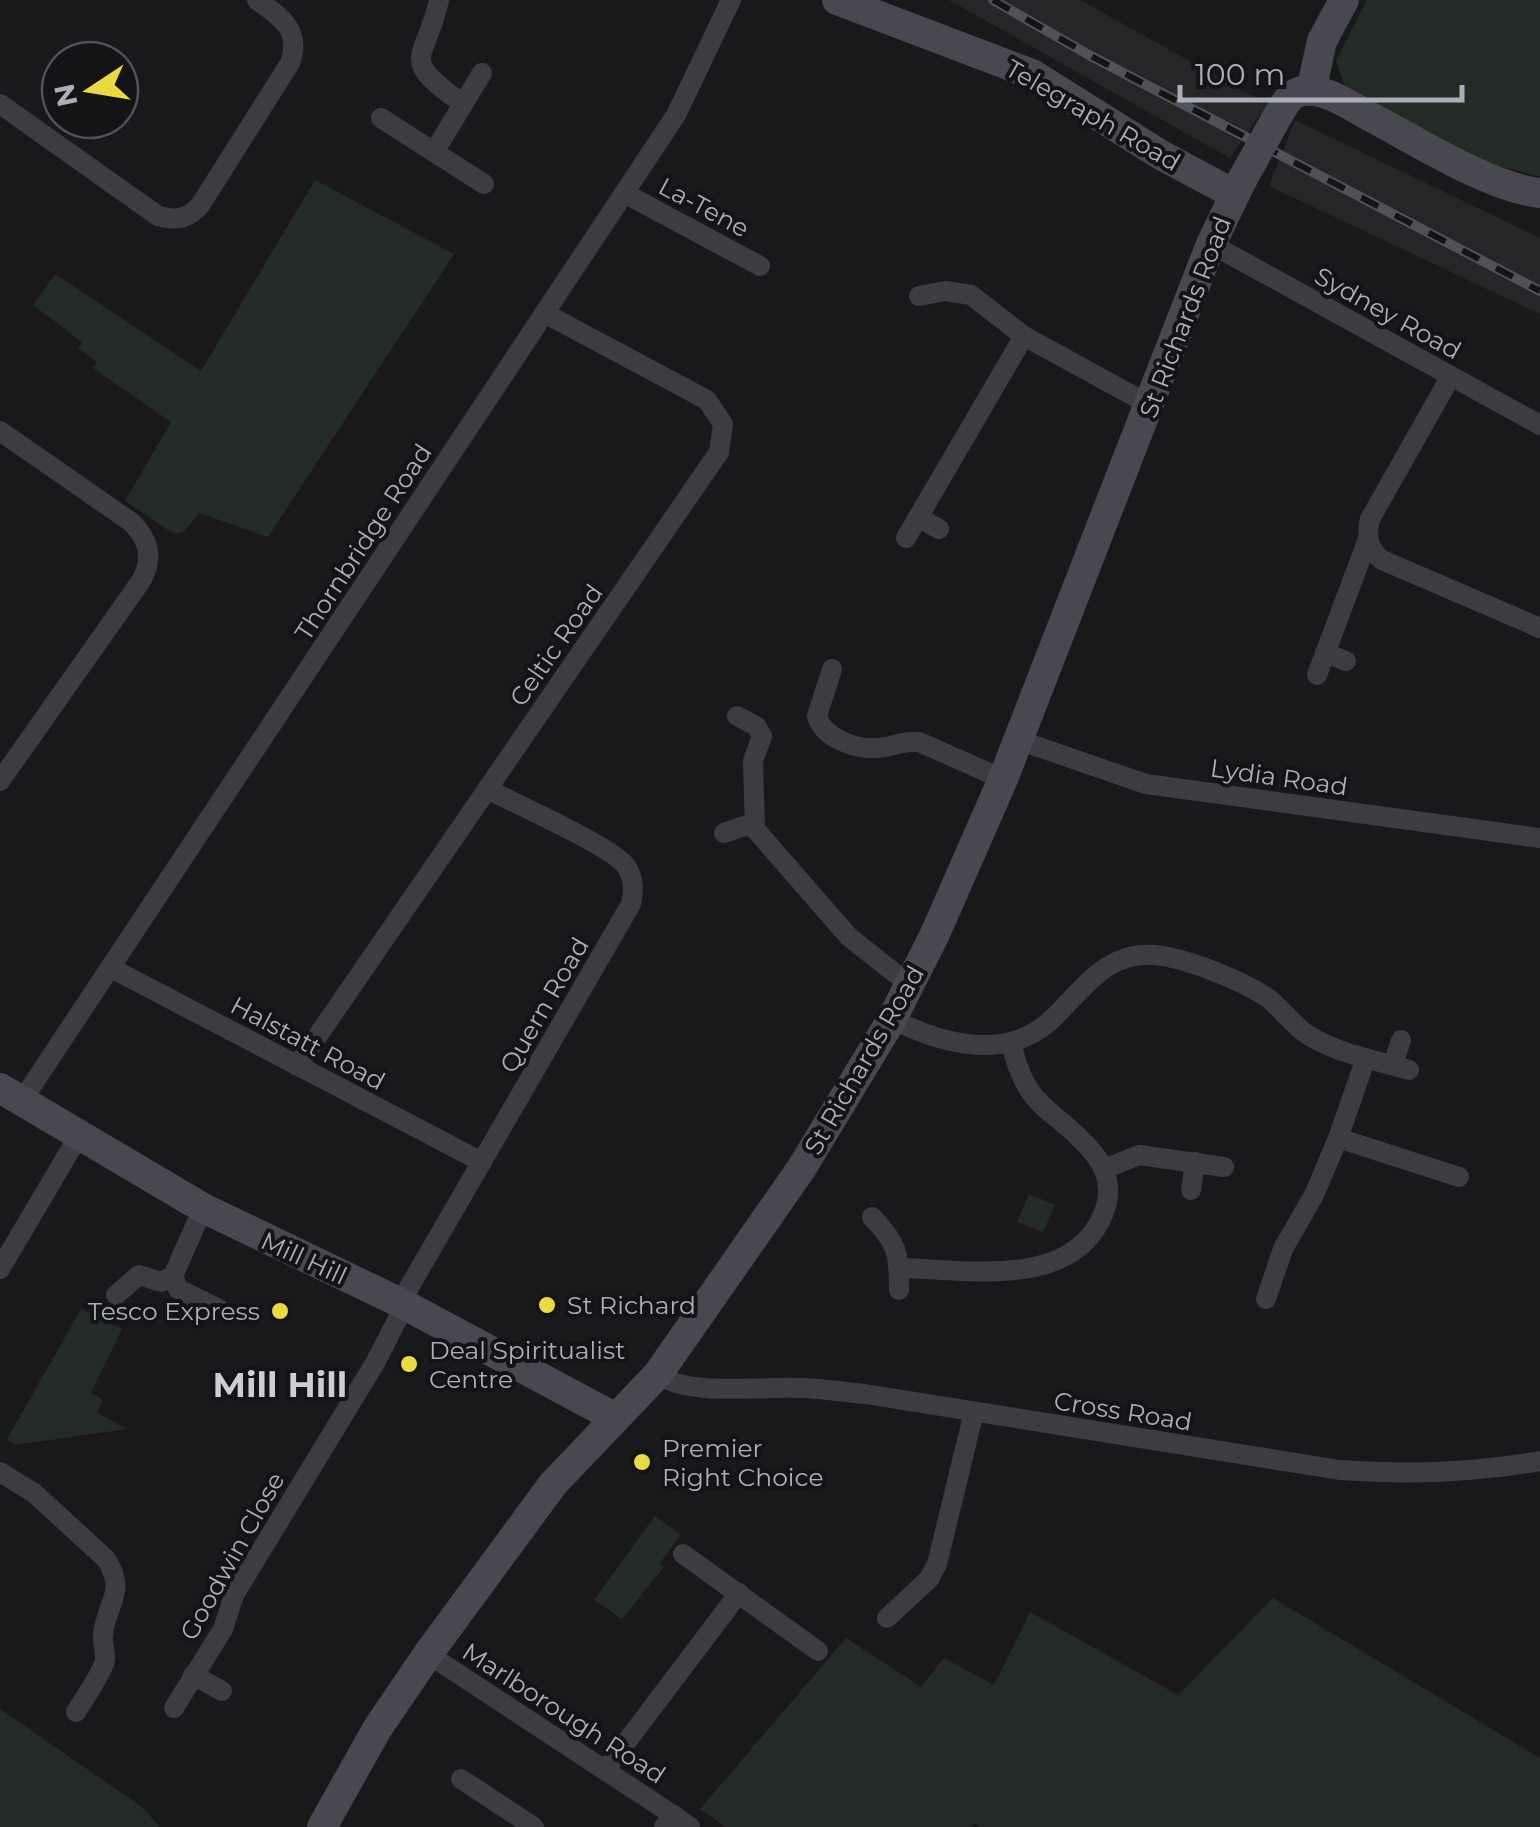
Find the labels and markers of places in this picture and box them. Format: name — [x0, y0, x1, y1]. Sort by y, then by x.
place label: St Richard — [567, 1290, 696, 1320]
marker: St Richard — [536, 1294, 558, 1316]
place label: Tesco Express — [88, 1296, 260, 1326]
marker: Tesco Express — [269, 1300, 291, 1322]
place label: Deal Spiritualist Centre — [429, 1335, 625, 1394]
marker: Deal Spiritualist Centre — [398, 1353, 420, 1375]
place label: Premier Right Choice — [662, 1433, 824, 1492]
marker: Premier Right Choice — [631, 1451, 653, 1473]

